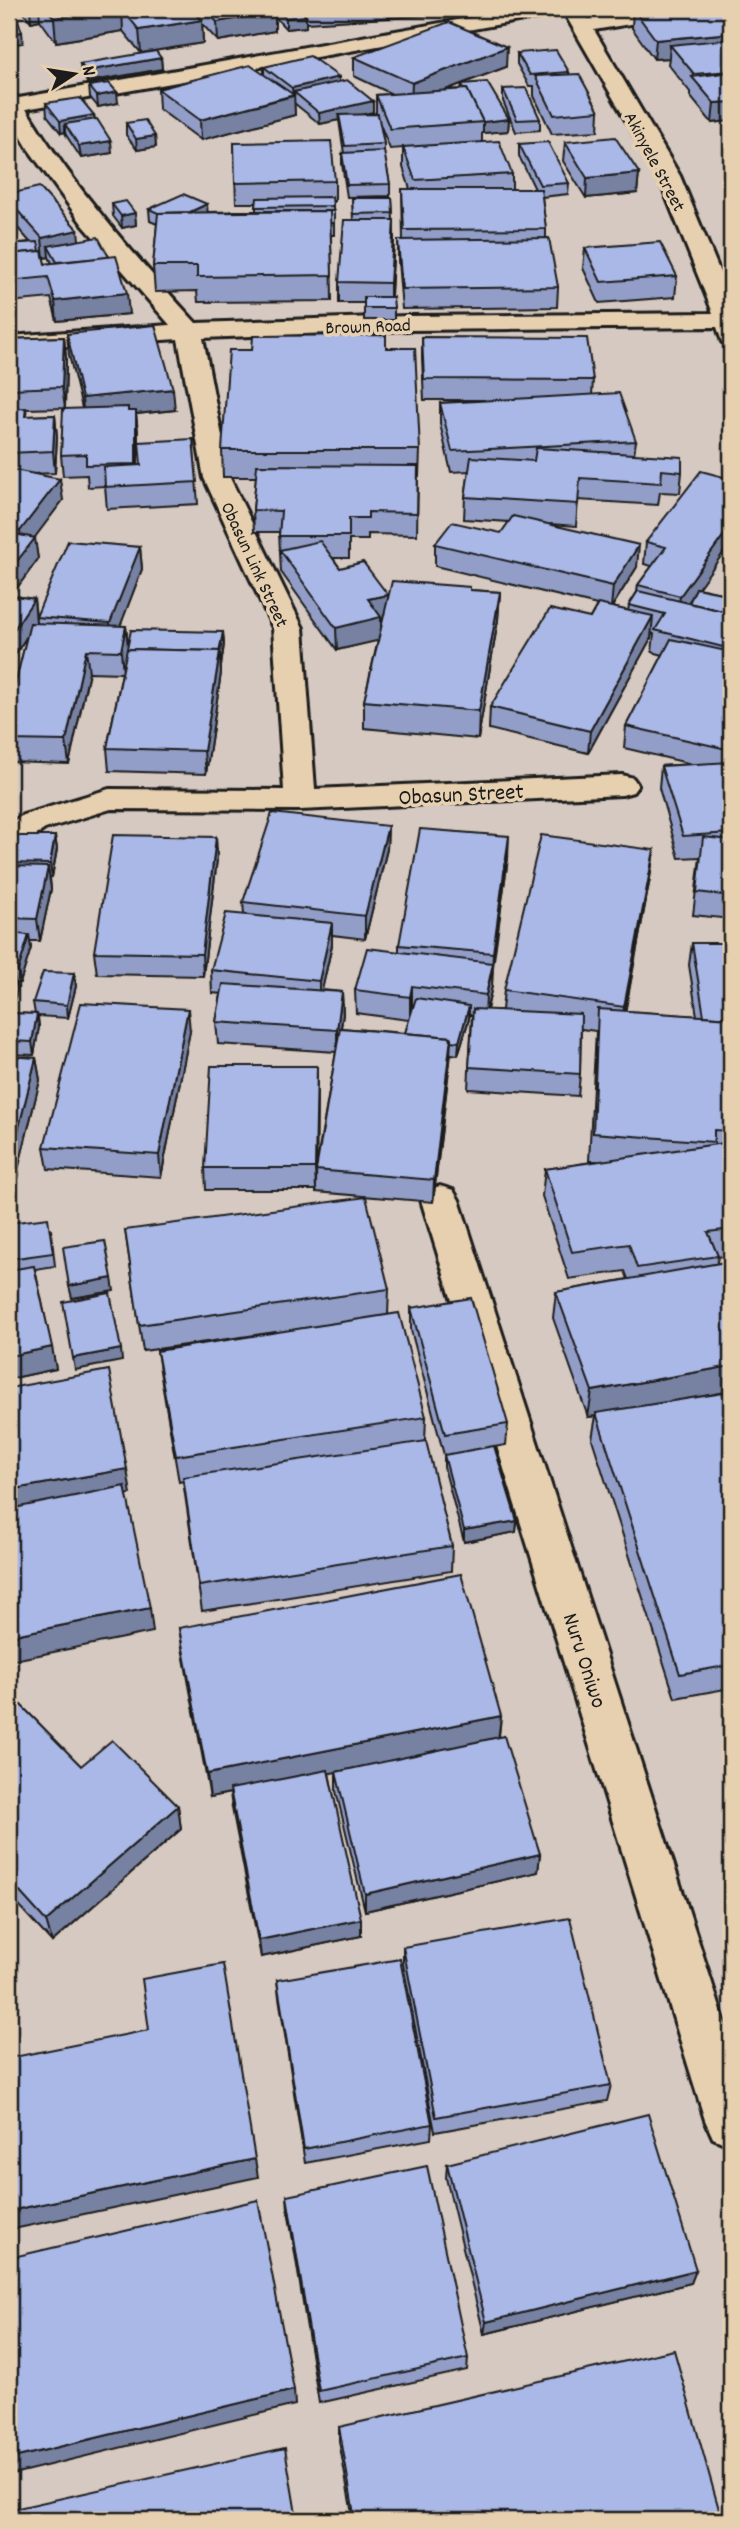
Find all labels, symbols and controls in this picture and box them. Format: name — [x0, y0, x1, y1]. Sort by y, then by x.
north arrow — [38, 38, 108, 108]
text: N — [73, 64, 101, 79]
street label: Akinyele Street — [615, 108, 691, 217]
street label: Brown Road — [325, 314, 411, 343]
street label: Obasun Link Street — [212, 498, 294, 633]
street label: Obasun Street — [398, 777, 525, 816]
street label: Nuru Oniwo — [552, 1609, 614, 1713]

